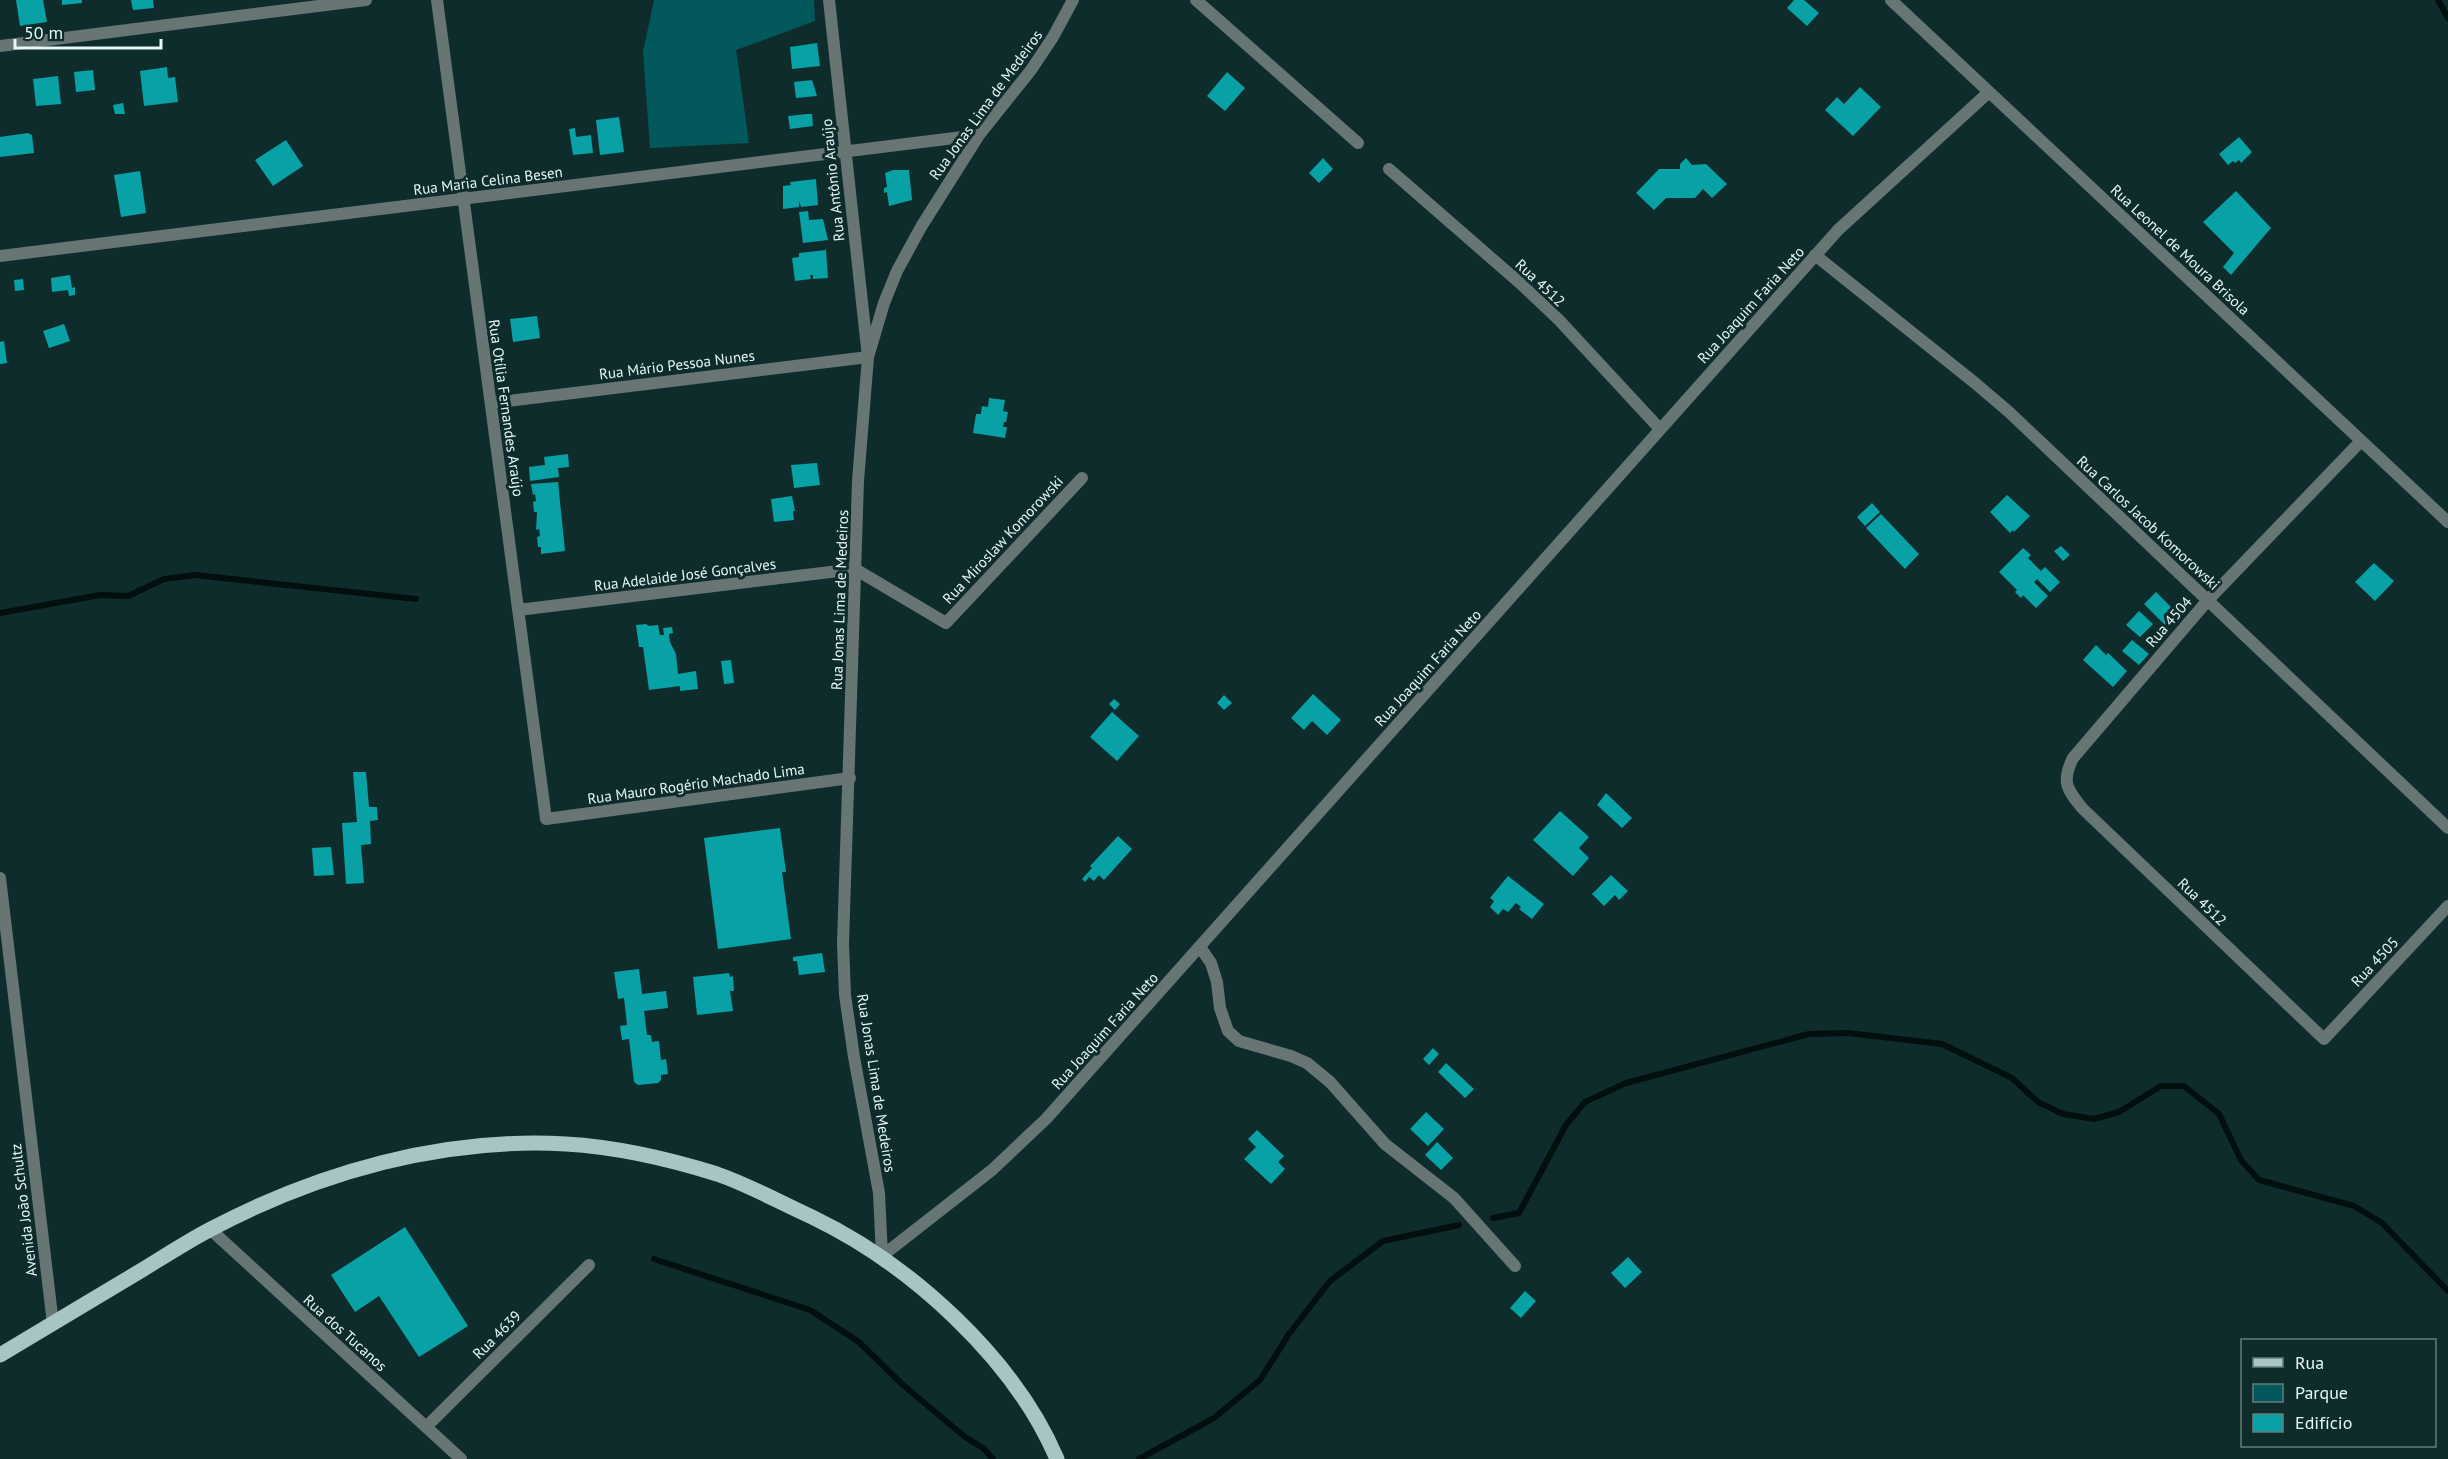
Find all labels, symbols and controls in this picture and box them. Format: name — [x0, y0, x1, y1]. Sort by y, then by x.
scale bar — [15, 12, 160, 50]
text: 50 m — [24, 21, 63, 44]
street label: Rua Jonas Lima de Medeiros — [925, 26, 1046, 183]
street label: Rua Antônio Araújo — [817, 118, 848, 242]
street label: Rua Maria Celina Besen — [412, 162, 564, 199]
street label: Rua Leonel de Moura Brisola — [2107, 180, 2254, 319]
street label: Rua Joaquim Faria Neto — [1693, 242, 1808, 367]
street label: Rua 4512 — [1512, 255, 1569, 310]
street label: Rua Otília Fernandes Araújo — [485, 318, 528, 498]
street label: Rua Mário Pessoa Nunes — [598, 346, 756, 383]
street label: Rua Carlos Jacob Komorowski — [2073, 451, 2224, 594]
street label: Rua Miroslaw Komorowski — [938, 472, 1067, 608]
street label: Rua Jonas Lima de Medeiros — [827, 509, 852, 690]
street label: Rua Adelaide José Gonçalves — [593, 554, 777, 595]
street label: Rua 4504 — [2141, 592, 2196, 651]
street label: Rua Joaquim Faria Neto — [1370, 605, 1485, 730]
street label: Rua Mauro Rogério Machado Lima — [586, 759, 806, 808]
street label: Rua 4512 — [2174, 874, 2231, 930]
street label: Rua 4505 — [2347, 933, 2402, 990]
street label: Rua Joaquim Faria Neto — [1047, 968, 1162, 1093]
street label: Rua Jonas Lima de Medeiros — [853, 992, 900, 1174]
street label: Avenida João Schultz — [6, 1143, 41, 1278]
street label: Rua dos Tucanos — [300, 1290, 391, 1375]
street label: Rua 4639 — [468, 1306, 525, 1363]
legend — [2241, 1339, 2436, 1447]
text: Rua — [2295, 1351, 2324, 1374]
text: Parque — [2295, 1381, 2348, 1404]
text: Edifício — [2295, 1411, 2352, 1434]

